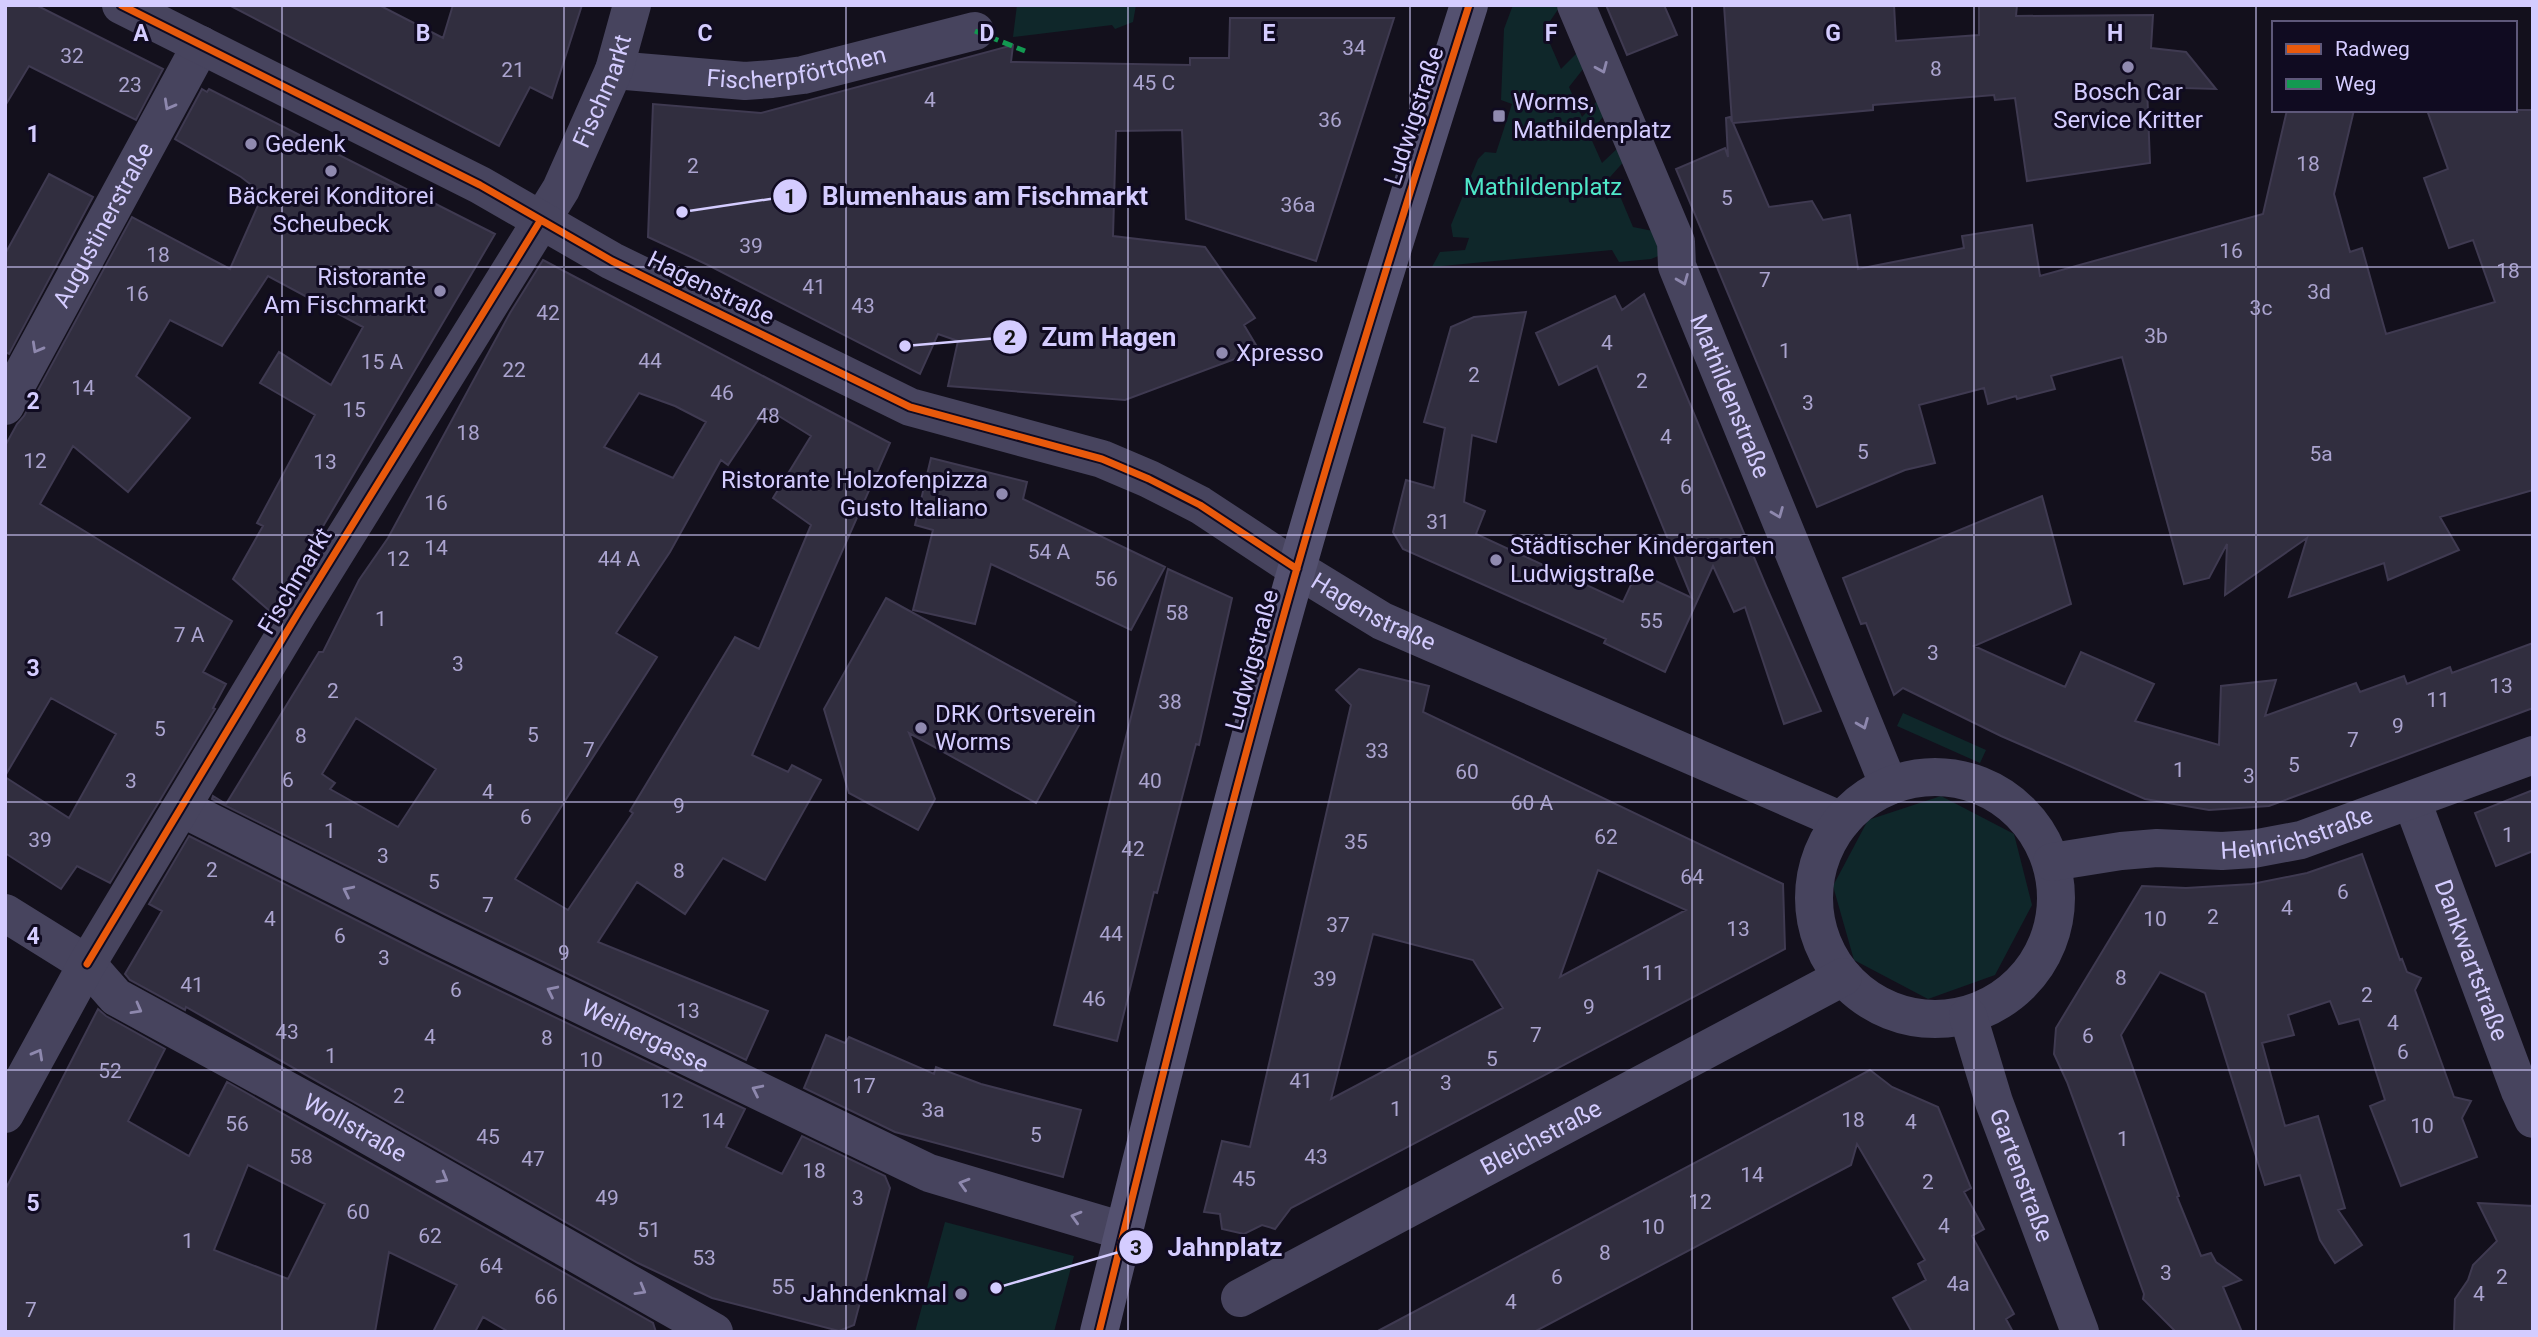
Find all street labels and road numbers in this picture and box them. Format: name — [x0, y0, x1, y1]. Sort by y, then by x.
street label: Fischmarkt — [567, 31, 637, 152]
street label: Fischerpförtchen — [705, 40, 889, 95]
street label: Ludwigstraße — [1378, 43, 1450, 189]
street label: Augustinerstraße — [47, 138, 159, 312]
street label: Hagenstraße — [643, 245, 779, 331]
street label: Mathildenstraße — [1684, 310, 1776, 482]
street label: Fischmarkt — [252, 522, 338, 639]
street label: Hagenstraße — [1306, 567, 1440, 657]
street label: Ludwigstraße — [1220, 587, 1284, 733]
street label: Heinrichstraße — [2220, 801, 2377, 865]
street label: Dankwartstraße — [2429, 876, 2514, 1045]
street label: Weihergasse — [577, 993, 713, 1078]
street label: Wollstraße — [298, 1088, 412, 1168]
street label: Bleichstraße — [1476, 1094, 1606, 1181]
street label: Gartenstraße — [1984, 1105, 2059, 1246]

